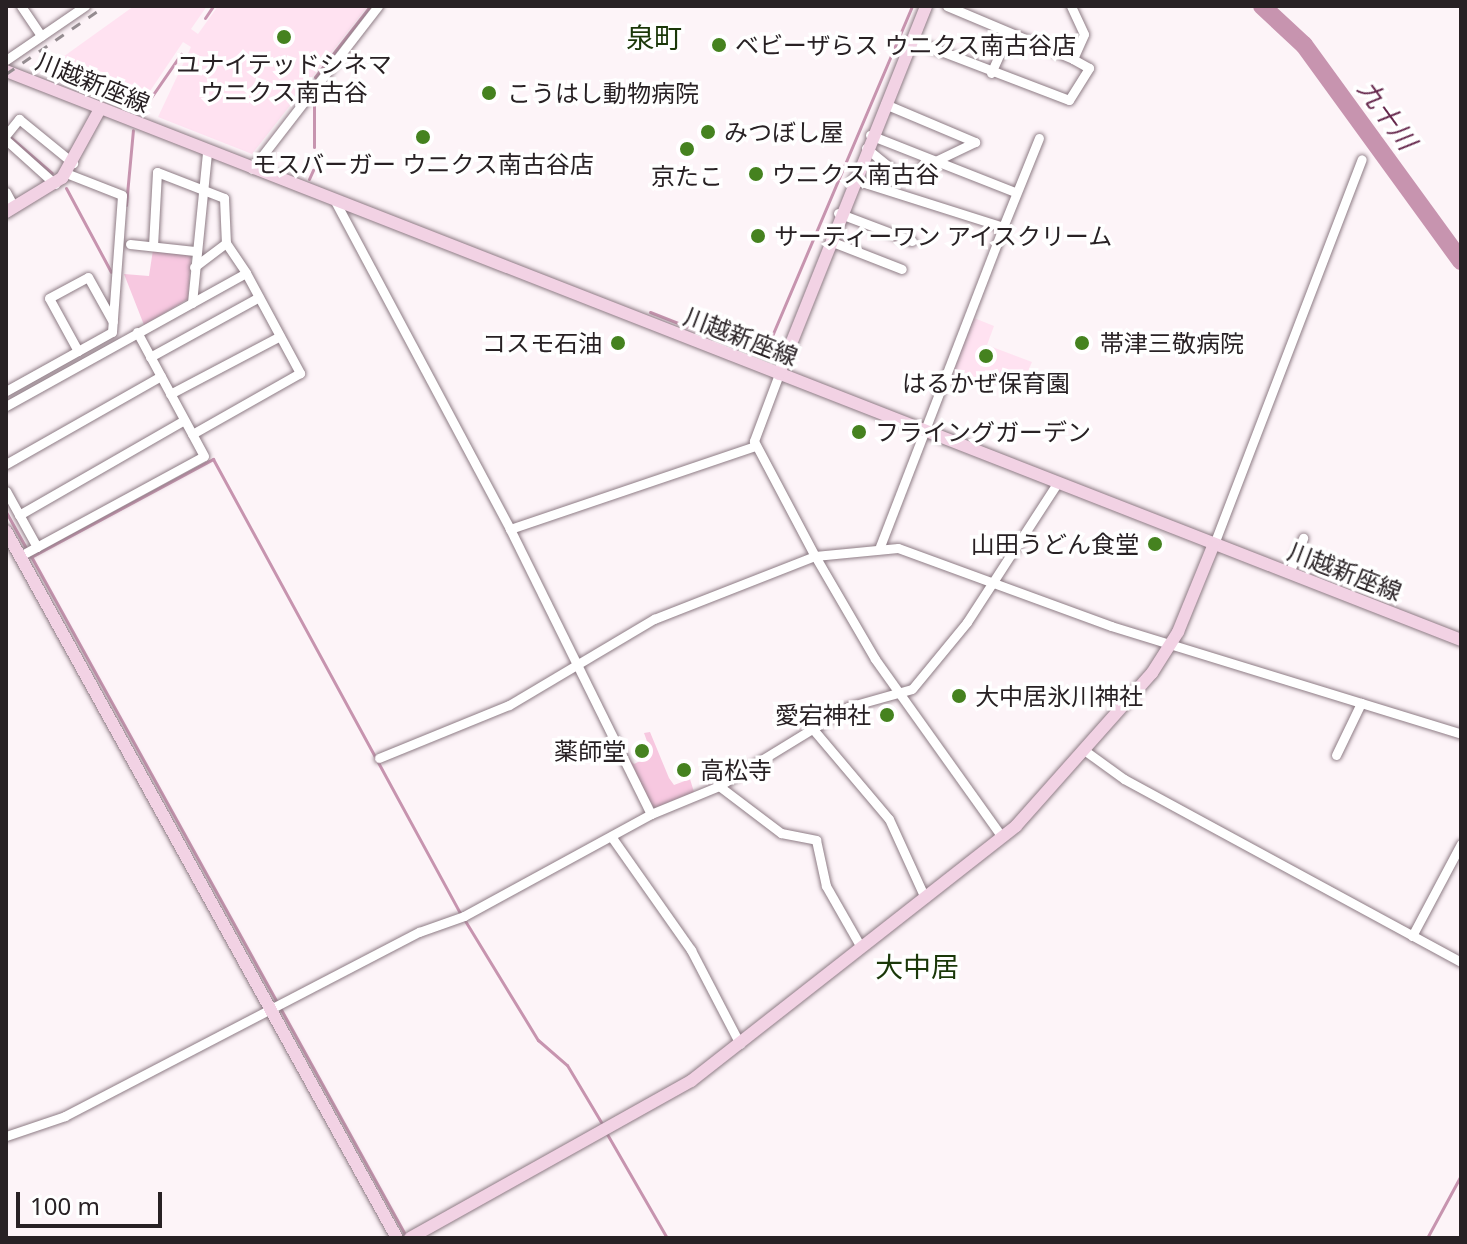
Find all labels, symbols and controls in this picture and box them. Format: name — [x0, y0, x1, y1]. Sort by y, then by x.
district label: 泉町 — [626, 20, 682, 54]
marker: ユナイテッドシネマ ウニクス南古谷 — [275, 28, 293, 46]
place label: ベビーザらス ウニクス南古谷店 — [735, 31, 1077, 59]
marker: ベビーザらス ウニクス南古谷店 — [710, 36, 728, 54]
street label: 川越新座線 — [32, 46, 154, 118]
place label: ユナイテッドシネマ ウニクス南古谷 — [176, 50, 392, 106]
water label: 九十川 — [1351, 74, 1423, 156]
place label: こうはし動物病院 — [507, 79, 699, 107]
marker: こうはし動物病院 — [478, 82, 500, 104]
place label: みつぼし屋 — [724, 118, 844, 146]
marker: みつぼし屋 — [699, 123, 717, 141]
marker: モスバーガー ウニクス南古谷店 — [414, 128, 432, 146]
marker: 京たこ — [678, 140, 696, 158]
place label: モスバーガー ウニクス南古谷店 — [252, 150, 594, 178]
place label: ウニクス南古谷 — [772, 160, 940, 188]
place label: 京たこ — [651, 162, 723, 190]
marker: ウニクス南古谷 — [747, 165, 765, 183]
place label: サーティーワン アイスクリーム — [774, 222, 1116, 250]
marker: サーティーワン アイスクリーム — [749, 227, 767, 245]
street label: 川越新座線 — [680, 301, 802, 371]
place label: コスモ石油 — [482, 329, 602, 357]
place label: 帯津三敬病院 — [1100, 329, 1244, 357]
marker: 帯津三敬病院 — [1071, 332, 1093, 354]
marker: コスモ石油 — [609, 334, 627, 352]
marker: はるかぜ保育園 — [977, 347, 995, 365]
place label: はるかぜ保育園 — [902, 369, 1070, 397]
place label: フライングガーデン — [875, 418, 1091, 446]
marker: フライングガーデン — [850, 423, 868, 441]
place label: 山田うどん食堂 — [971, 530, 1139, 558]
marker: 山田うどん食堂 — [1146, 535, 1164, 553]
street label: 川越新座線 — [1284, 536, 1406, 606]
place label: 大中居氷川神社 — [975, 682, 1143, 710]
marker: 大中居氷川神社 — [950, 687, 968, 705]
place label: 愛宕神社 — [775, 701, 871, 729]
marker: 愛宕神社 — [878, 706, 896, 724]
place label: 薬師堂 — [554, 737, 626, 765]
marker: 薬師堂 — [633, 742, 651, 760]
place label: 高松寺 — [700, 756, 772, 784]
marker: 高松寺 — [675, 761, 693, 779]
district label: 大中居 — [875, 949, 959, 983]
scale bar — [20, 1176, 166, 1226]
text: 100 m — [30, 1189, 100, 1222]

